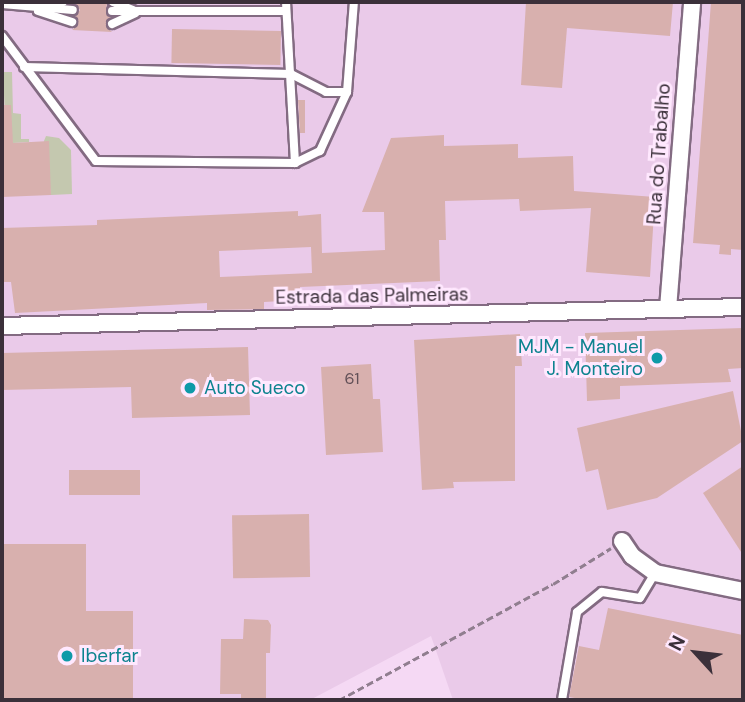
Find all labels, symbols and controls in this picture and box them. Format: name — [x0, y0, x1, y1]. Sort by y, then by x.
street label: Rua do Trabalho — [643, 83, 675, 225]
street label: Estrada das Palmeiras — [275, 283, 469, 309]
place label: MJM - Manuel J. Monteiro — [518, 336, 643, 380]
marker: MJM - Manuel J. Monteiro — [649, 350, 665, 366]
house number: 61 — [344, 369, 360, 389]
place label: Auto Sueco — [204, 377, 306, 399]
marker: Auto Sueco — [182, 380, 198, 396]
north arrow — [661, 618, 731, 688]
text: N — [663, 631, 691, 655]
place label: Iberfar — [81, 645, 139, 667]
marker: Iberfar — [59, 648, 75, 664]

